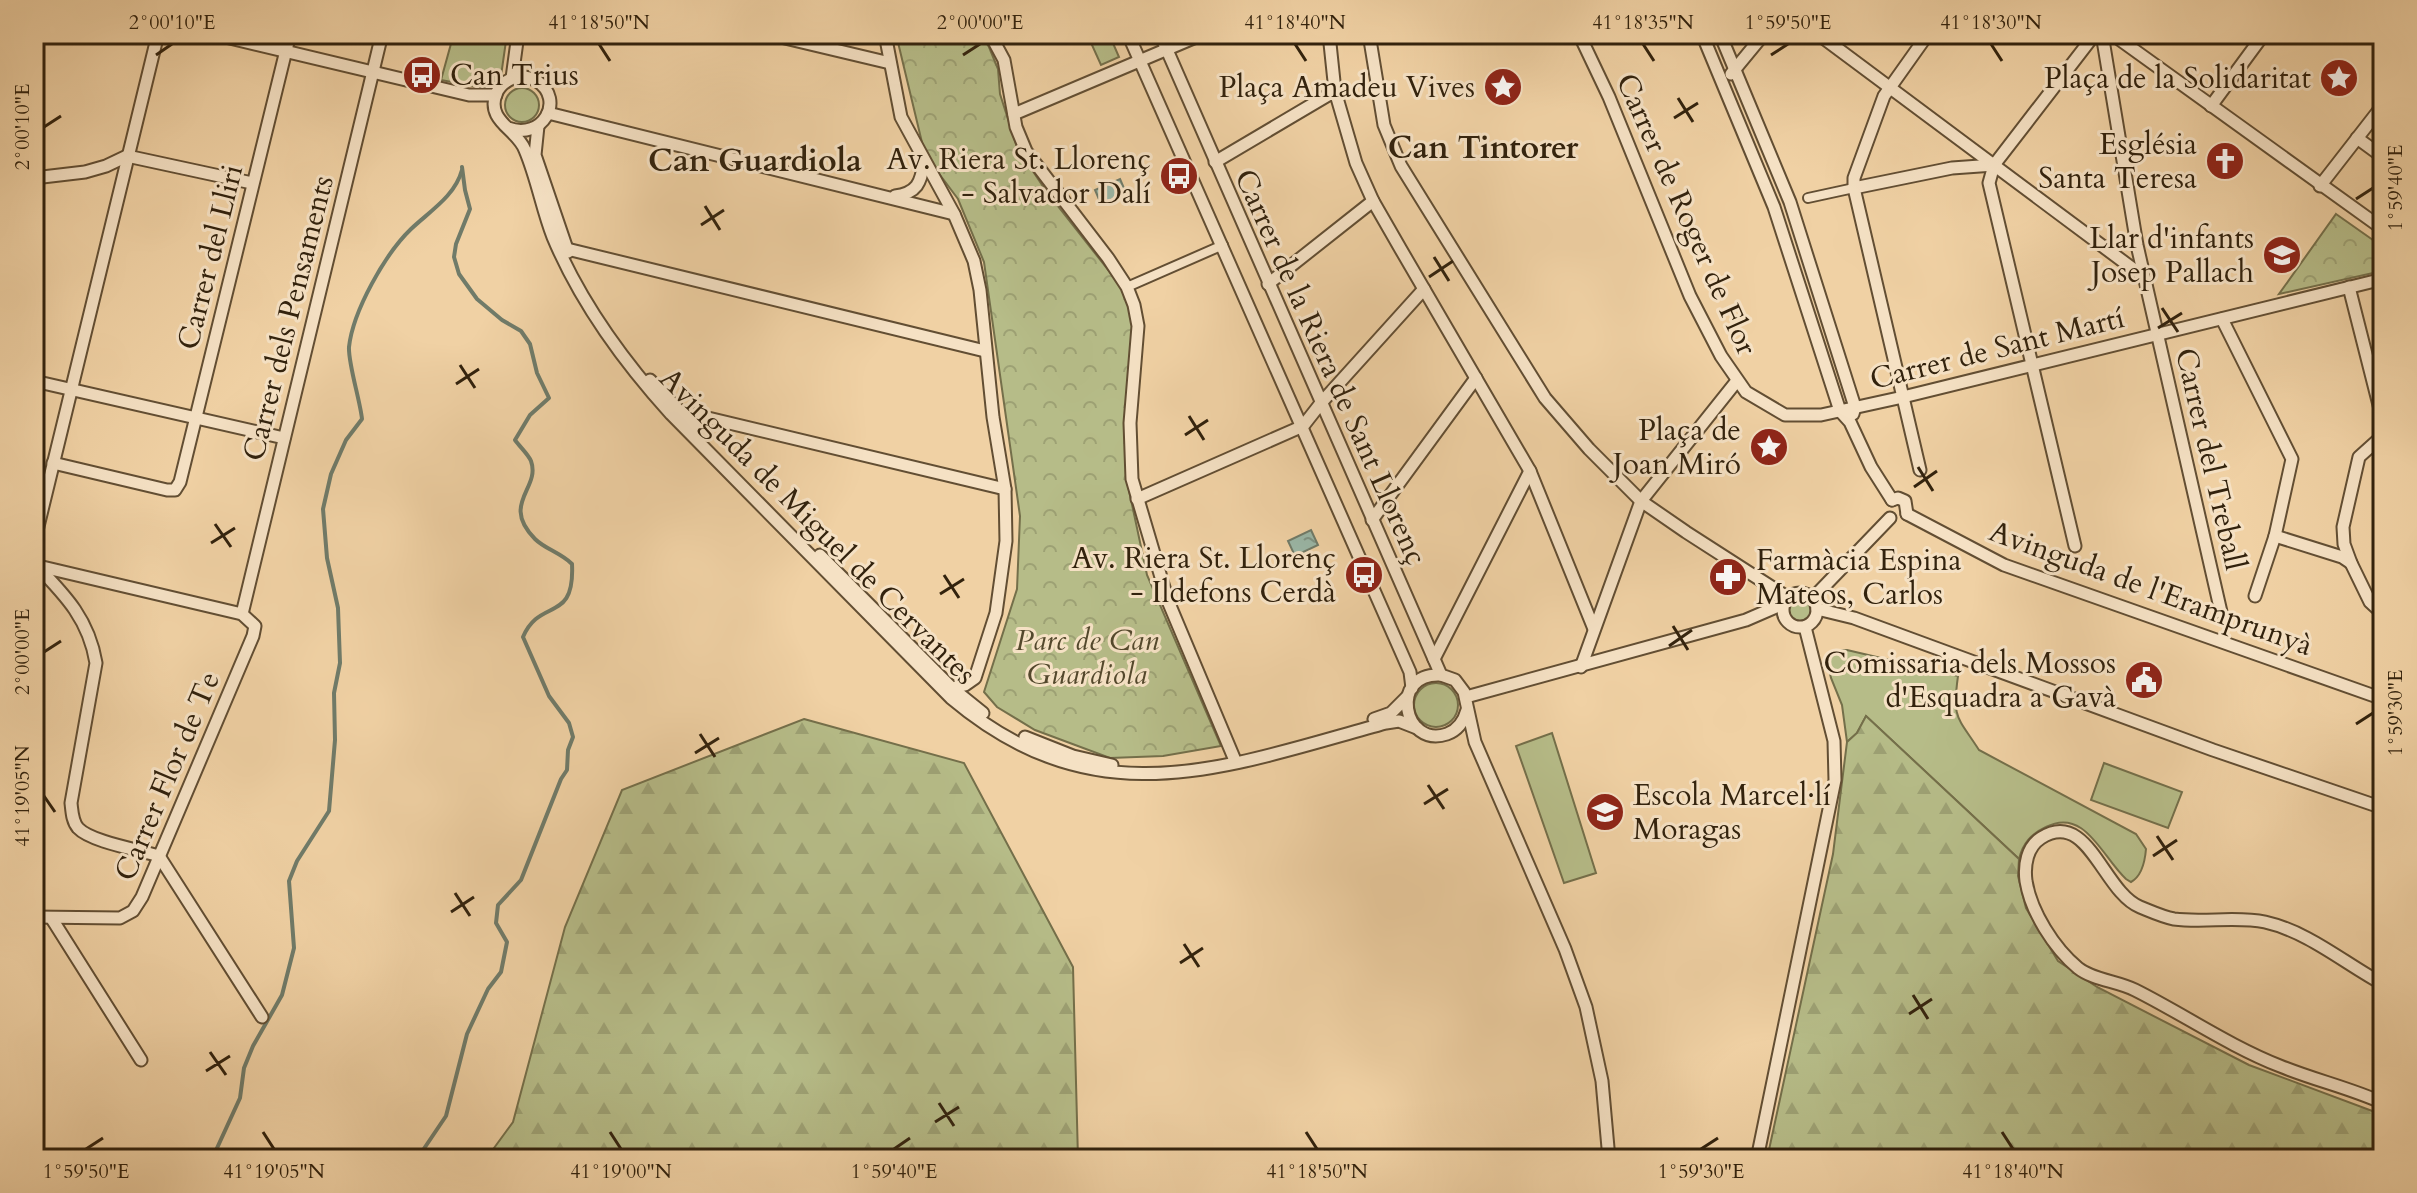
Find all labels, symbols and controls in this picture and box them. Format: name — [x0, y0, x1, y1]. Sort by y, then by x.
text: 2°00'10"E — [129, 9, 215, 36]
text: 41°18'50"N — [548, 9, 650, 36]
text: 2°00'00"E — [937, 9, 1023, 36]
text: 41°18'40"N — [1244, 9, 1346, 36]
text: 41°18'35"N — [1592, 9, 1694, 36]
text: 1°59'50"E — [1745, 9, 1831, 36]
text: 41°18'30"N — [1940, 9, 2042, 36]
bus stop icon: Can Trius — [401, 54, 443, 96]
place label: Can Trius — [450, 55, 579, 96]
place icon: Plaça de la Solidaritat — [2318, 57, 2360, 99]
place label: Plaça de la Solidaritat — [2044, 58, 2312, 99]
place icon: Plaça Amadeu Vives — [1482, 66, 1524, 108]
place label: Plaça Amadeu Vives — [1219, 67, 1475, 108]
street label: Carrer de Roger de Flor — [1606, 67, 1767, 361]
text: 2°00'10"E — [9, 84, 36, 170]
place label: Església Santa Teresa — [2038, 124, 2197, 199]
district label: Can Tintorer — [1388, 126, 1579, 170]
district label: Can Guardiola — [648, 139, 862, 183]
place label: Av. Riera St. Llorenç - Salvador Dalí — [887, 139, 1151, 214]
church icon: Església Santa Teresa — [2204, 140, 2246, 182]
text: 1°59'40"E — [2382, 145, 2409, 231]
bus stop icon: Av. Riera St. Llorenç - Salvador Dalí — [1158, 155, 1200, 197]
street label: Carrer del Lliri — [168, 160, 253, 354]
street label: Carrer de la Riera de Sant Llorenç — [1225, 163, 1437, 572]
street label: Carrer dels Pensaments — [233, 171, 344, 465]
place label: Llar d'infants Josep Pallach — [2087, 218, 2255, 293]
school or university icon: Llar d'infants Josep Pallach — [2261, 234, 2303, 276]
street label: Carrer de Sant Martí — [1866, 297, 2129, 400]
street label: Carrer del Treball — [2165, 344, 2256, 574]
street label: Avinguda de Miguel de Cervantes — [650, 359, 985, 694]
place label: Plaça de Joan Miró — [1609, 410, 1741, 485]
place icon: Plaça de Joan Miró — [1748, 426, 1790, 468]
street label: Avinguda de l'Eramprunyà — [1983, 511, 2318, 666]
place label: Av. Riera St. Llorenç - Ildefons Cerdà — [1072, 538, 1336, 613]
place label: Farmàcia Espina Mateos, Carlos — [1756, 540, 1961, 615]
bus stop icon: Av. Riera St. Llorenç - Ildefons Cerdà — [1343, 554, 1385, 596]
pharmacy icon: Farmàcia Espina Mateos, Carlos — [1707, 556, 1749, 598]
text: 2°00'00"E — [9, 609, 36, 695]
park label: Parc de Can Guardiola — [1015, 620, 1159, 695]
place label: Comissaria dels Mossos d'Esquadra a Gavà — [1824, 643, 2116, 718]
public building icon: Comissaria dels Mossos d'Esquadra a Gavà — [2123, 659, 2165, 701]
street label: Carrer Flor de Te — [105, 665, 230, 887]
text: 1°59'30"E — [2382, 670, 2409, 756]
text: 41°19'05"N — [9, 745, 36, 847]
place label: Escola Marcel·lí Moragas — [1633, 775, 1831, 850]
school or university icon: Escola Marcel·lí Moragas — [1584, 791, 1626, 833]
text: 1°59'50"E — [43, 1158, 129, 1185]
text: 41°19'05"N — [223, 1158, 325, 1185]
text: 41°19'00"N — [570, 1158, 672, 1185]
text: 1°59'40"E — [851, 1158, 937, 1185]
text: 41°18'50"N — [1266, 1158, 1368, 1185]
text: 1°59'30"E — [1658, 1158, 1744, 1185]
text: 41°18'40"N — [1962, 1158, 2064, 1185]

